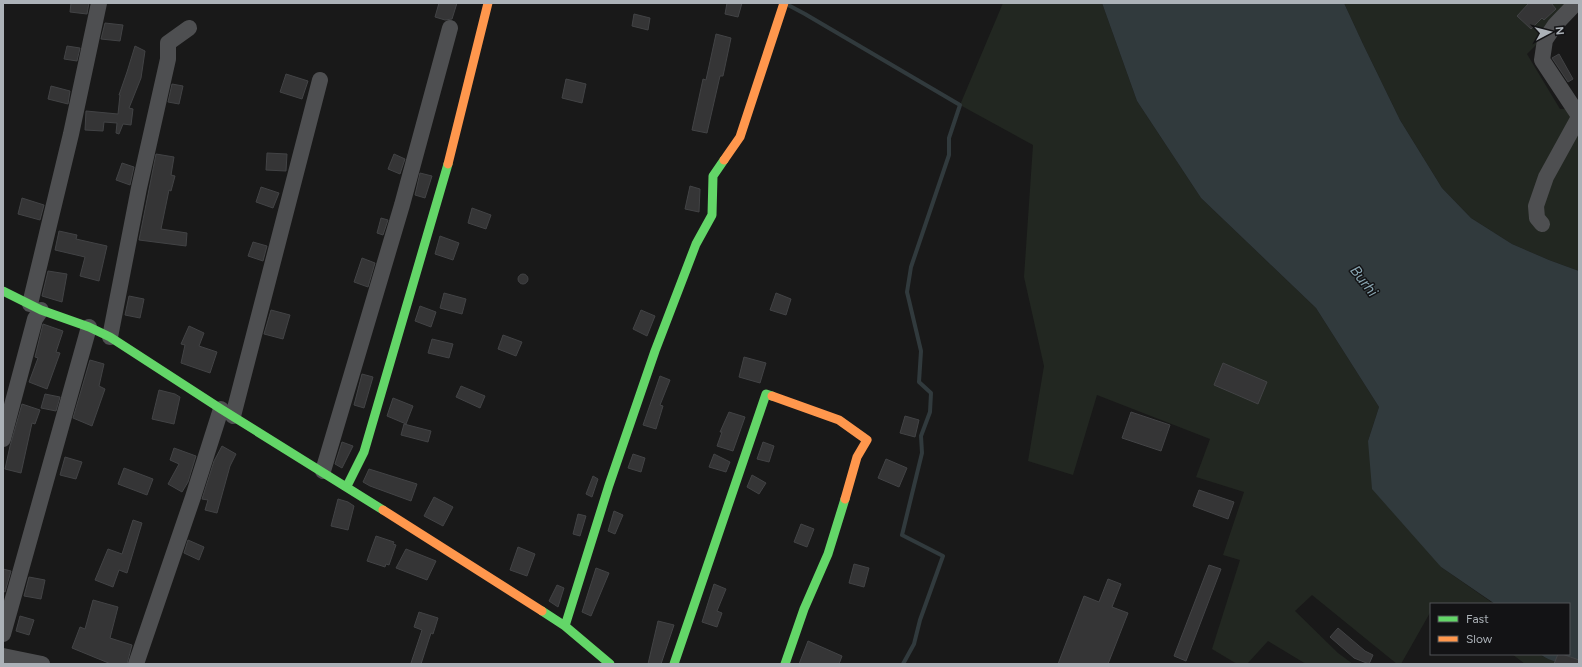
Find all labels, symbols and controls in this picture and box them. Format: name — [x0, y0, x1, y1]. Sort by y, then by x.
north arrow — [1530, 12, 1570, 52]
text: N — [1552, 26, 1566, 36]
water label: Burhi — [1346, 262, 1382, 301]
legend — [1430, 603, 1570, 655]
text: Fast — [1466, 612, 1489, 626]
text: Slow — [1466, 632, 1493, 646]

